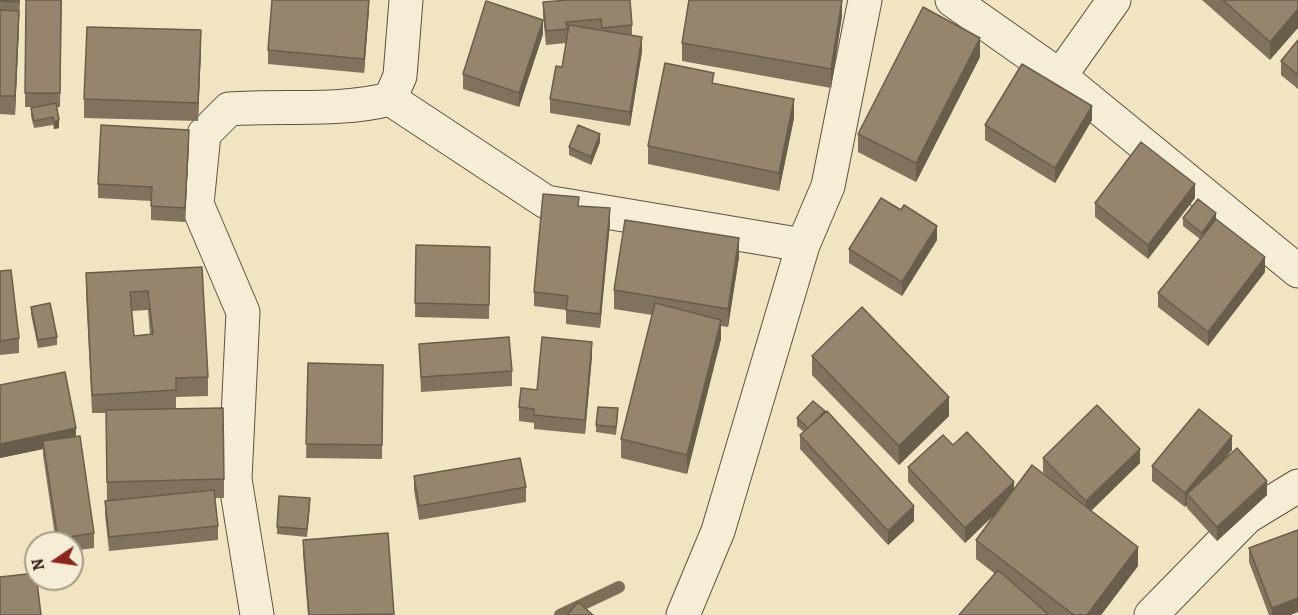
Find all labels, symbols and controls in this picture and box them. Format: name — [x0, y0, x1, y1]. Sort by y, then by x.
north arrow — [24, 531, 84, 591]
text: N — [26, 556, 50, 573]

